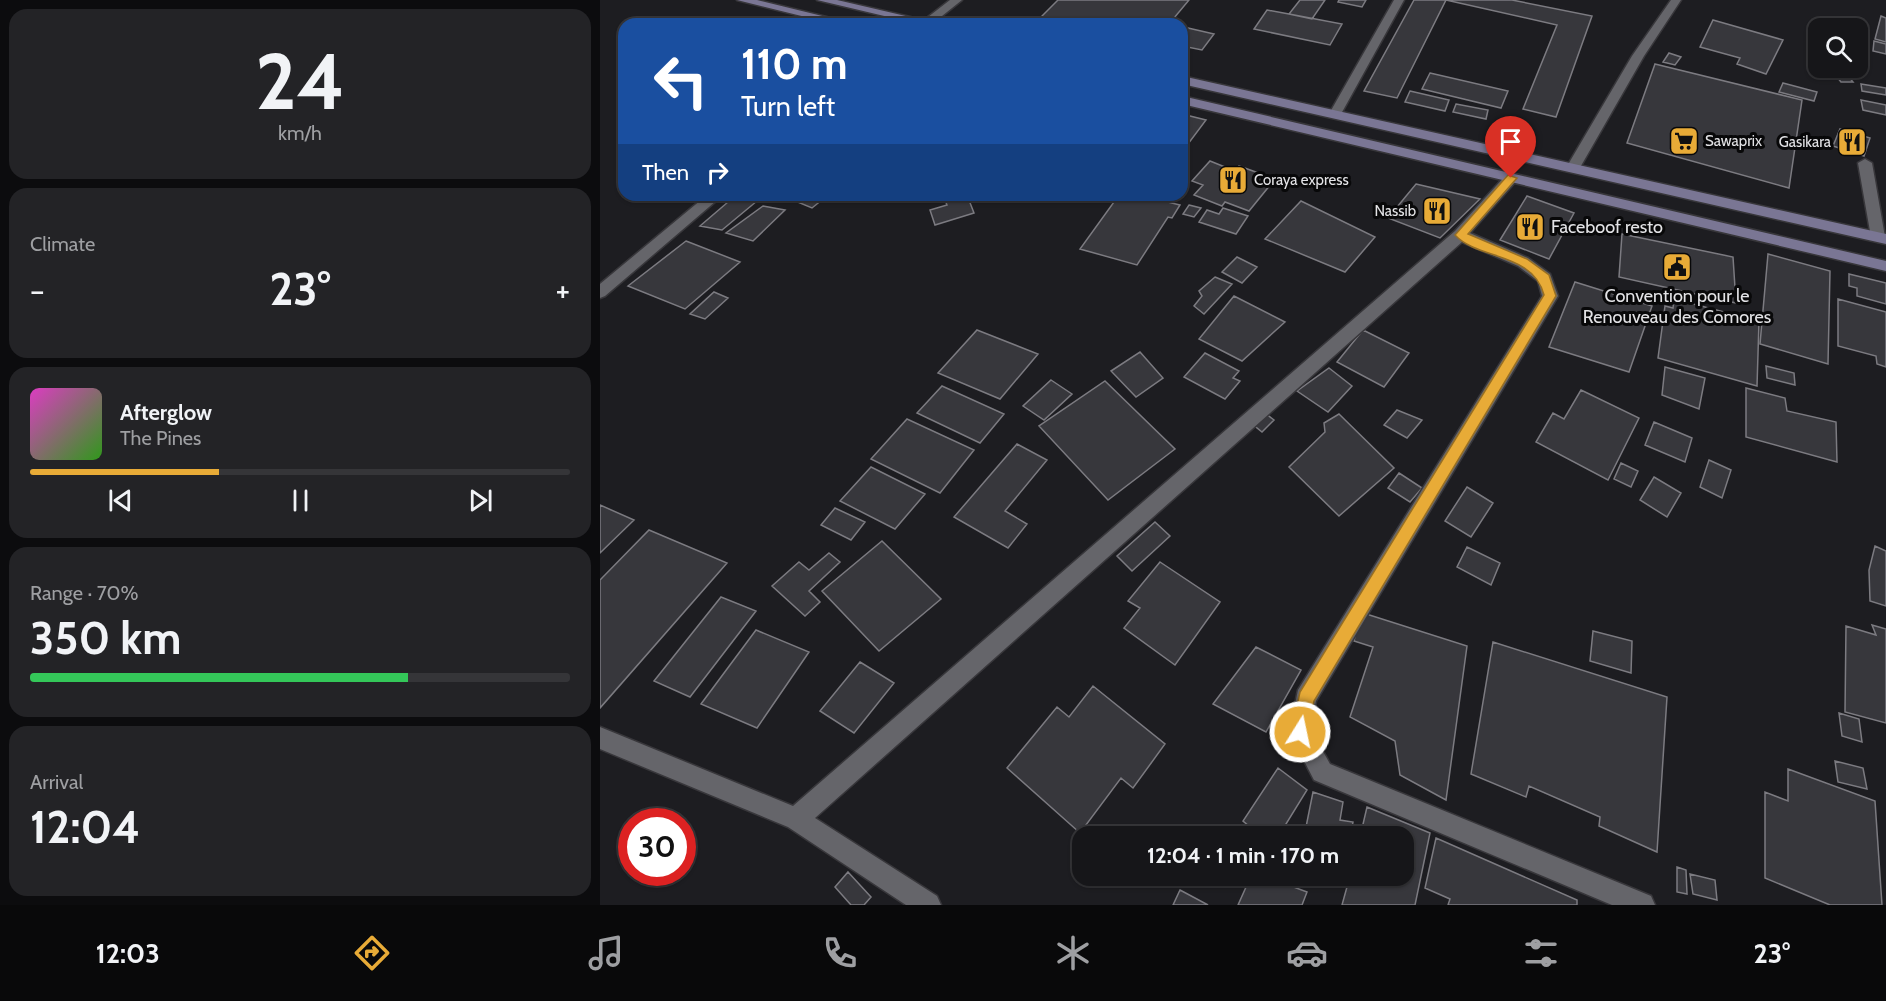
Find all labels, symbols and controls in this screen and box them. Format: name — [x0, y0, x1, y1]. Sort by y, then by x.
map controls — [1808, 18, 1868, 78]
button: search — [1808, 18, 1868, 78]
text: 24 — [255, 34, 345, 129]
text: 110 m — [741, 38, 848, 90]
icon: left — [642, 42, 720, 120]
text: Turn left — [741, 90, 835, 123]
pin — [1485, 116, 1536, 178]
text: km/h — [278, 121, 322, 145]
icon: arrive — [1494, 125, 1527, 158]
supermarket icon: Sawaprix — [1668, 125, 1700, 157]
restaurant icon: Gasikara — [1836, 126, 1868, 158]
place label: Sawaprix — [1705, 132, 1762, 150]
place label: Gasikara — [1779, 133, 1832, 151]
icon: right — [701, 156, 734, 189]
text: Then — [642, 159, 689, 186]
restaurant icon: Coraya express — [1217, 164, 1249, 196]
place label: Coraya express — [1254, 171, 1349, 189]
restaurant icon: Nassib — [1421, 195, 1453, 227]
place label: Nassib — [1374, 202, 1416, 220]
restaurant icon: Faceboof resto — [1514, 211, 1546, 243]
place label: Faceboof resto — [1551, 216, 1663, 238]
text: Climate — [30, 232, 95, 256]
public building icon: Convention pour le Renouveau des Comores — [1661, 251, 1693, 283]
text: 23° — [269, 262, 331, 316]
text: − — [30, 270, 45, 310]
text: + — [555, 270, 570, 310]
place label: Convention pour le Renouveau des Comores — [1583, 285, 1771, 328]
text: Afterglow — [120, 399, 212, 426]
text: The Pines — [120, 426, 201, 450]
icon: previous — [104, 484, 137, 517]
icon: pause — [284, 484, 317, 517]
icon: next — [464, 484, 497, 517]
text: Range · 70% — [30, 581, 139, 605]
text: 350 km — [30, 611, 181, 665]
position arrow — [1268, 700, 1332, 764]
text: Arrival — [30, 770, 83, 794]
text: 12:04 — [30, 800, 140, 854]
speed limit sign: 30 — [618, 808, 696, 886]
text: 12:04 · 1 min · 170 m — [1147, 842, 1339, 869]
icon: directions — [351, 932, 393, 974]
icon: music — [585, 932, 627, 974]
icon: phone — [819, 932, 861, 974]
icon: climate — [1052, 932, 1094, 974]
icon: car — [1286, 932, 1328, 974]
icon: filters — [1520, 932, 1562, 974]
text: 12:03 — [96, 937, 160, 970]
text: 23° — [1754, 937, 1790, 970]

